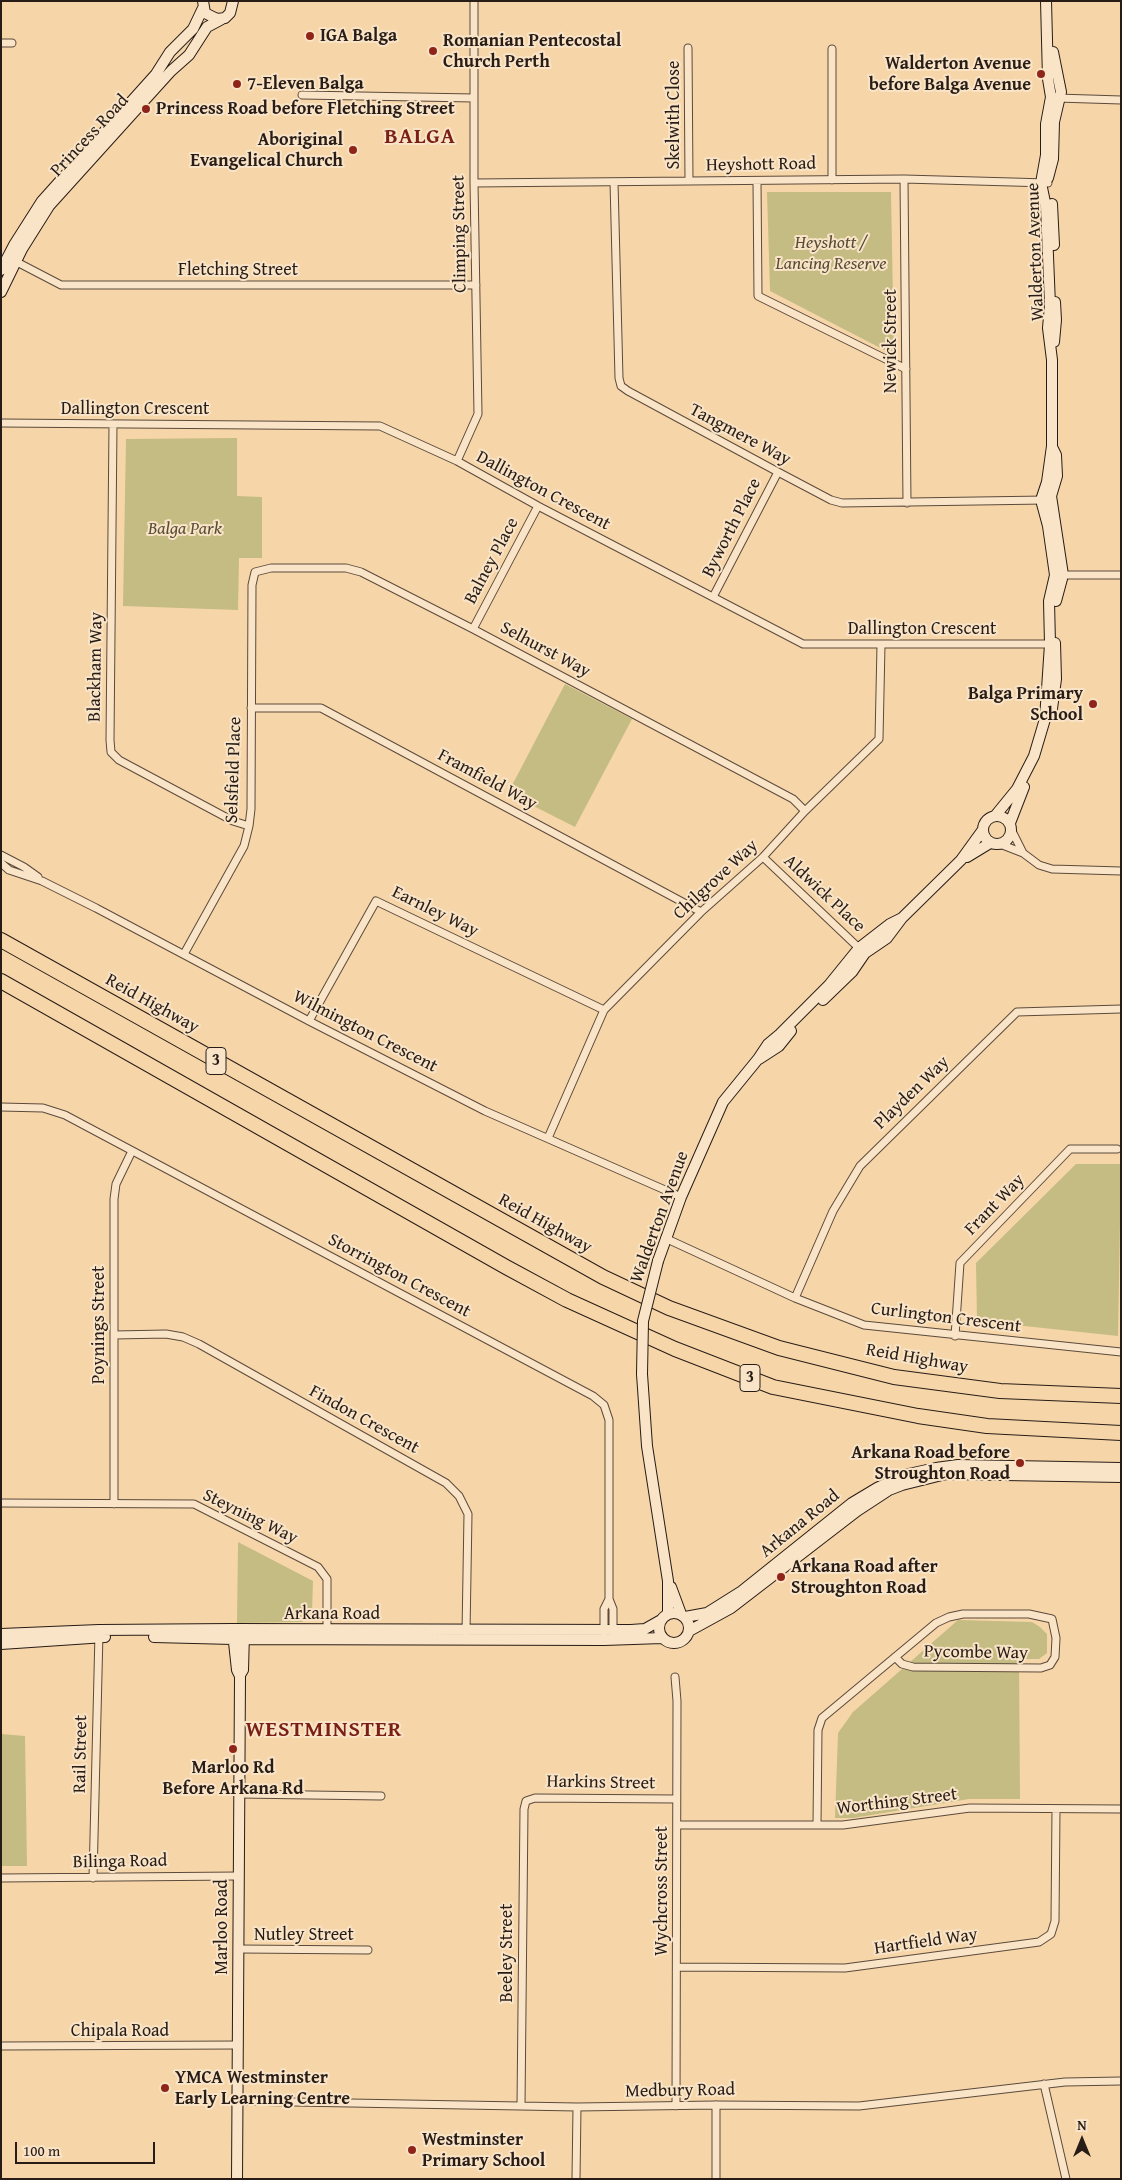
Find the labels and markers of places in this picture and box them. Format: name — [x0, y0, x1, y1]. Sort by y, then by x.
place label: IGA Balga — [320, 25, 397, 47]
marker: IGA Balga — [304, 30, 316, 42]
place label: Romanian Pentecostal Church Perth — [443, 30, 621, 72]
marker: Romanian Pentecostal Church Perth — [427, 45, 439, 57]
place label: Walderton Avenue before Balga Avenue — [869, 53, 1031, 96]
marker: Walderton Avenue before Balga Avenue — [1035, 68, 1047, 80]
place label: 7-Eleven Balga — [247, 73, 364, 95]
marker: 7-Eleven Balga — [231, 78, 243, 90]
place label: Princess Road before Fletching Street — [156, 98, 455, 120]
marker: Princess Road before Fletching Street — [140, 103, 152, 115]
place label: Aboriginal Evangelical Church — [190, 129, 343, 172]
marker: Aboriginal Evangelical Church — [347, 144, 359, 156]
place label: Balga Primary School — [968, 683, 1083, 726]
marker: Balga Primary School — [1087, 698, 1099, 710]
place label: Arkana Road before Stroughton Road — [851, 1442, 1010, 1485]
marker: Arkana Road before Stroughton Road — [1014, 1457, 1026, 1469]
place label: Arkana Road after Stroughton Road — [791, 1556, 938, 1598]
marker: Arkana Road after Stroughton Road — [775, 1571, 787, 1583]
marker: Marloo Rd Before Arkana Rd — [227, 1743, 239, 1755]
place label: Marloo Rd Before Arkana Rd — [162, 1757, 304, 1800]
place label: YMCA Westminster Early Learning Centre — [175, 2067, 350, 2110]
marker: YMCA Westminster Early Learning Centre — [159, 2082, 171, 2094]
place label: Westminster Primary School — [422, 2129, 545, 2172]
marker: Westminster Primary School — [406, 2144, 418, 2156]

